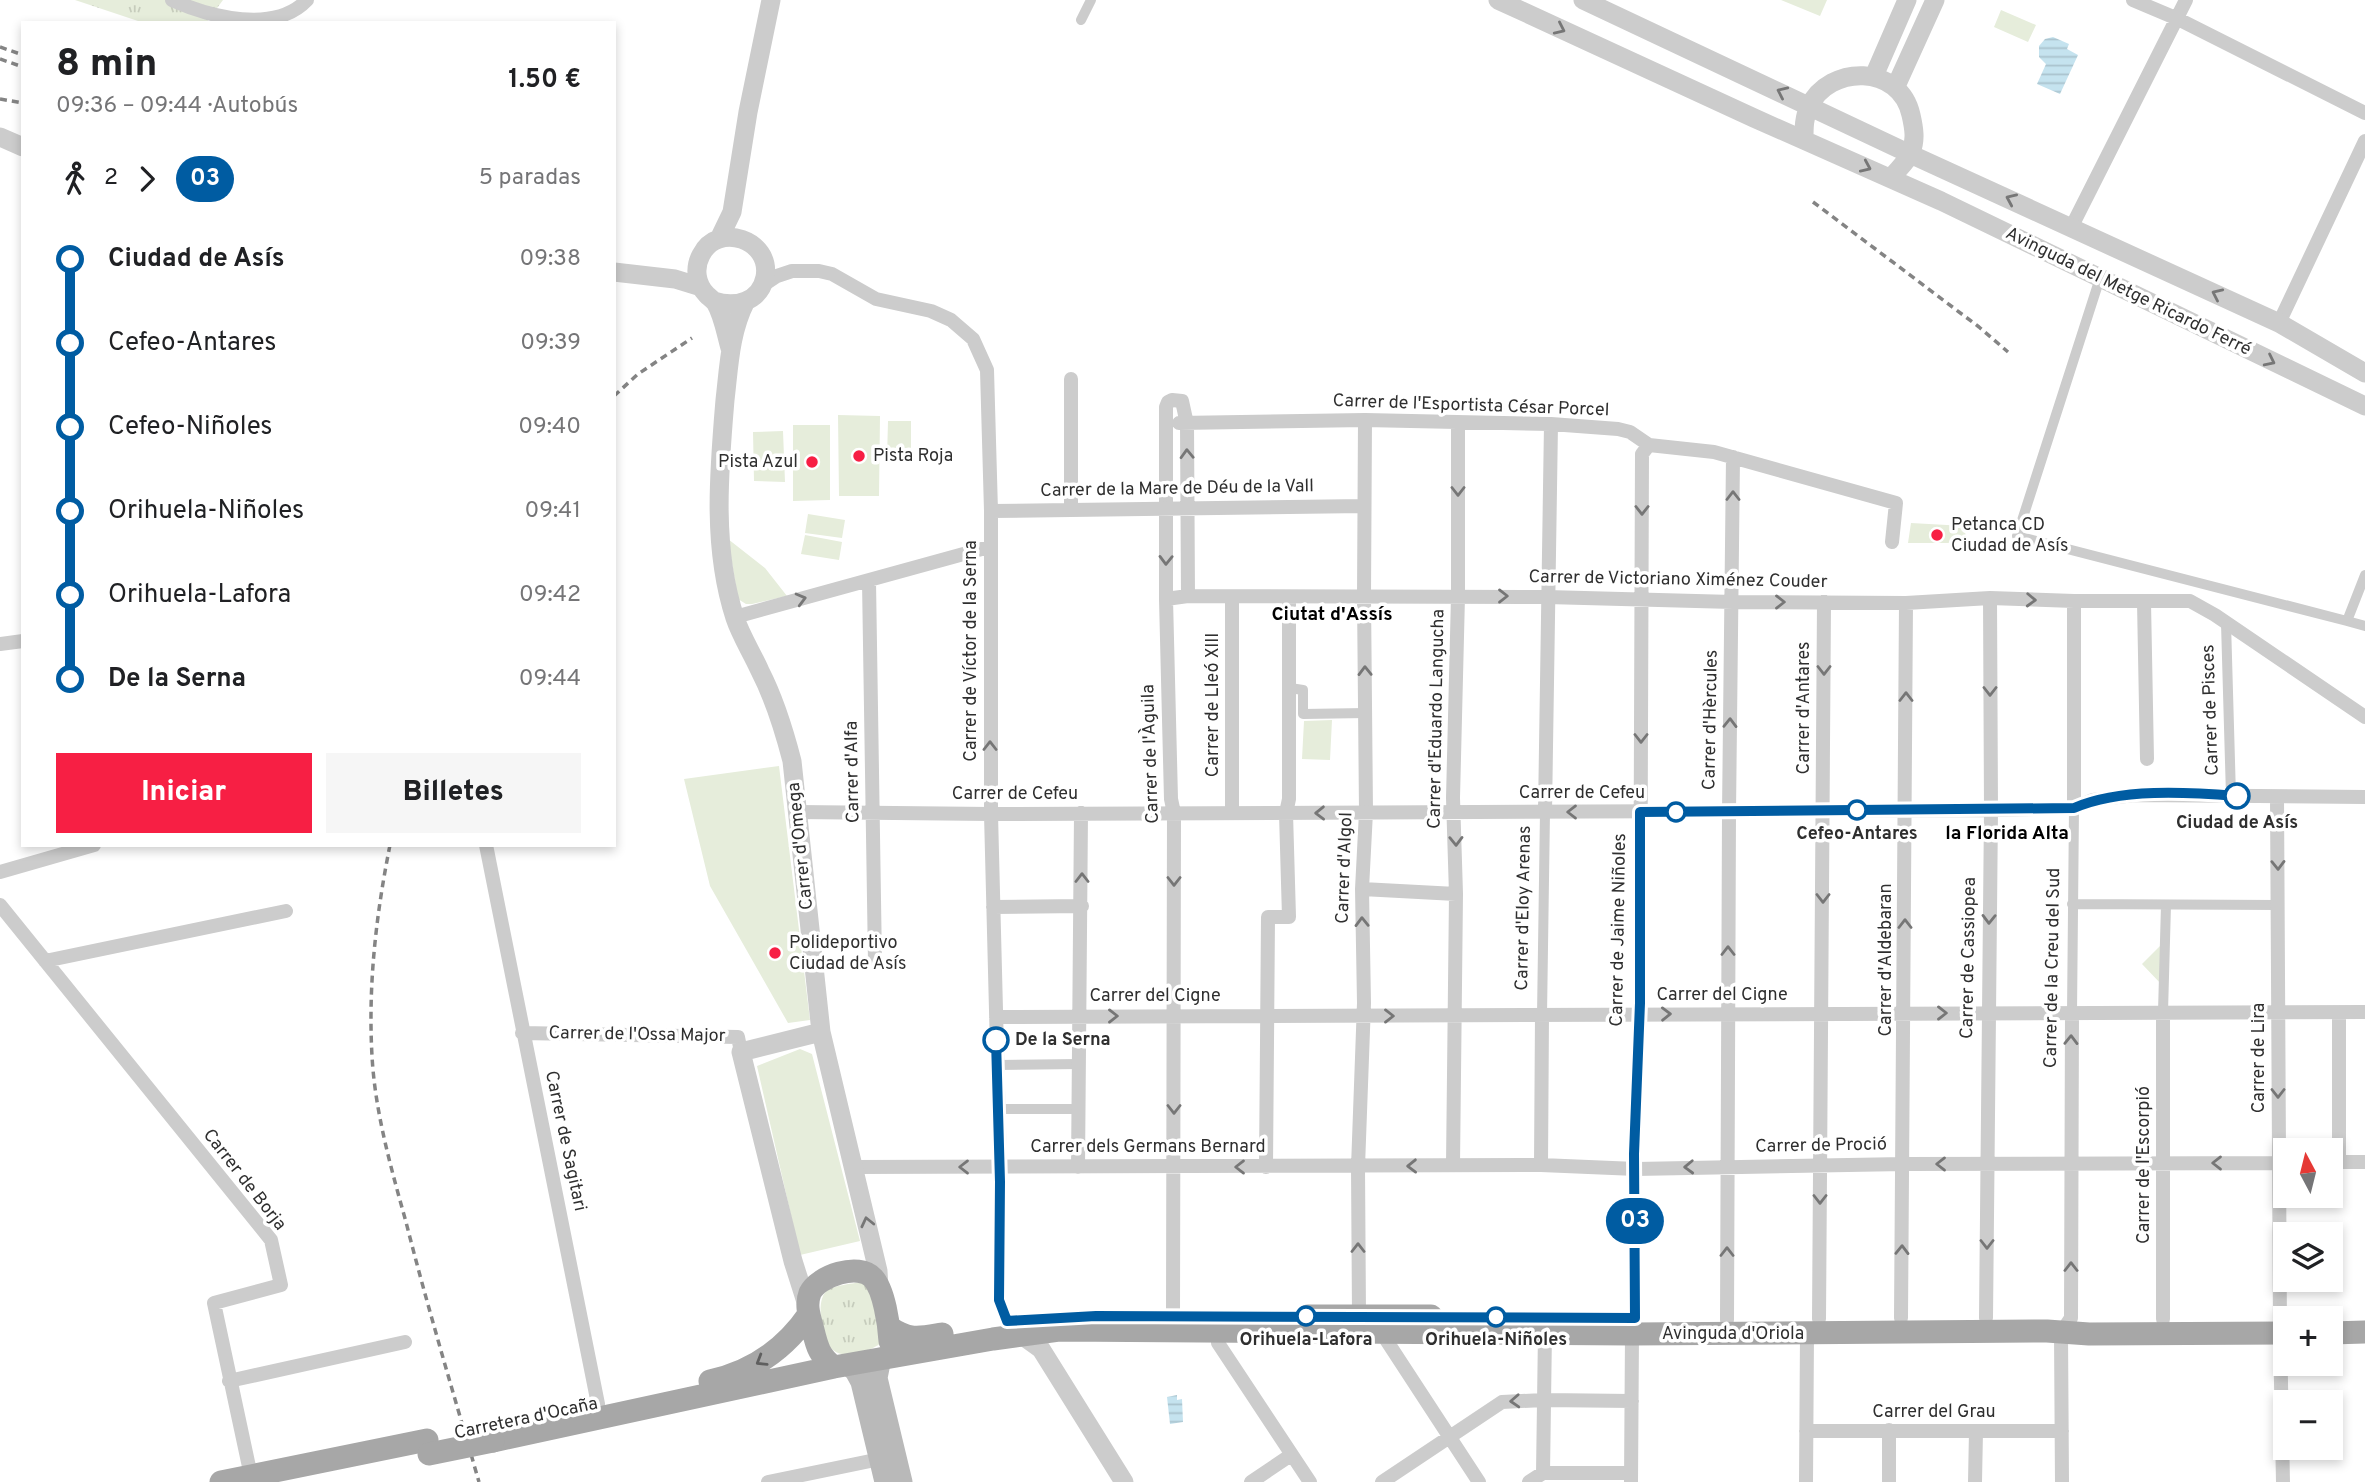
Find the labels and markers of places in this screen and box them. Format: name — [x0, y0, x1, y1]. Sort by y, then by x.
place label: Pista Roja — [873, 445, 953, 468]
marker: Pista Roja — [851, 448, 867, 464]
place label: Pista Azul — [718, 451, 798, 474]
marker: Pista Azul — [804, 454, 820, 470]
place label: Petanca CD Ciudad de Asís — [1951, 514, 2068, 558]
marker: Petanca CD Ciudad de Asís — [1929, 527, 1945, 543]
marker: Ciudad de Asís — [2224, 783, 2250, 809]
marker: Cefeo-Antares — [1847, 800, 1867, 820]
unlabelled marker — [1666, 802, 1686, 822]
place label: Ciudad de Asís — [2176, 812, 2298, 835]
place label: Cefeo-Antares — [1796, 823, 1918, 846]
place label: Polideportivo Ciudad de Asís — [789, 932, 906, 976]
marker: Polideportivo Ciudad de Asís — [767, 945, 783, 961]
marker: De la Serna — [983, 1027, 1009, 1053]
place label: De la Serna — [1015, 1029, 1111, 1052]
marker: Orihuela-Lafora — [1296, 1306, 1316, 1326]
marker: Orihuela-Niñoles — [1486, 1307, 1506, 1327]
place label: Orihuela-Lafora — [1240, 1329, 1373, 1352]
place label: Orihuela-Niñoles — [1425, 1329, 1567, 1352]

